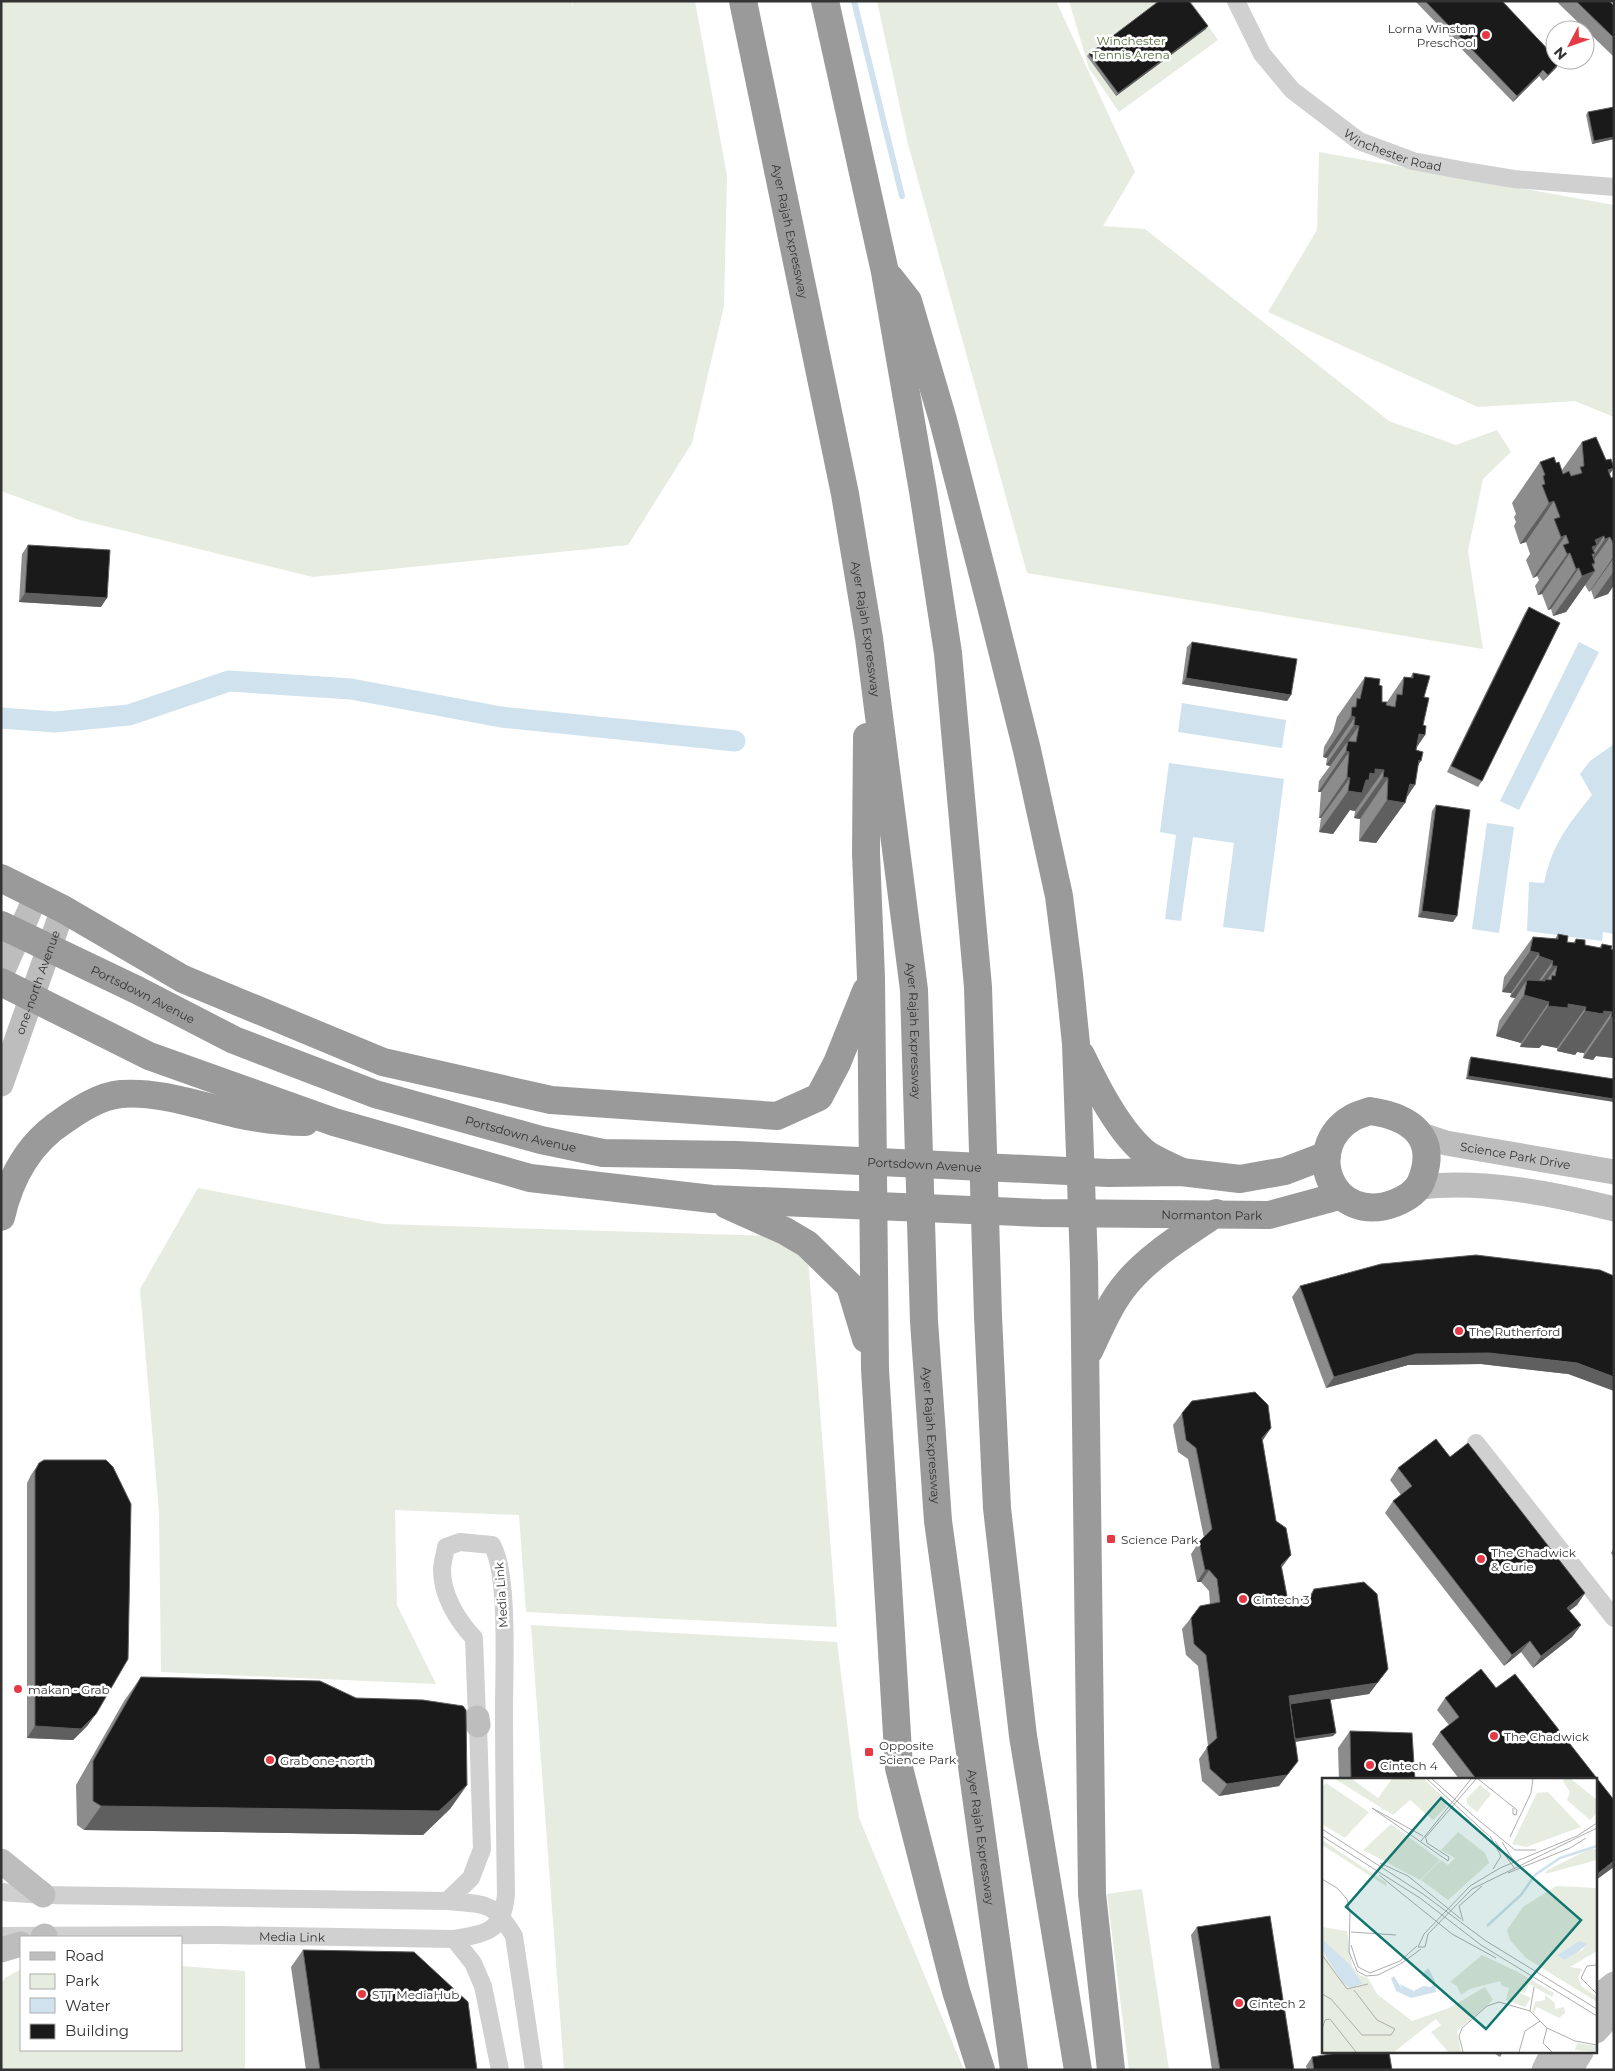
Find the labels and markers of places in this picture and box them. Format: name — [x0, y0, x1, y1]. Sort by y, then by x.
place label: Lorna Winston Preschool — [1388, 21, 1476, 50]
marker: Lorna Winston Preschool — [1480, 29, 1492, 41]
place label: The Rutherford — [1469, 1324, 1560, 1339]
marker: The Rutherford — [1453, 1325, 1465, 1337]
place label: Science Park — [1121, 1532, 1199, 1547]
marker: Science Park — [1105, 1533, 1117, 1545]
place label: The Chadwick & Curie — [1491, 1545, 1577, 1574]
marker: The Chadwick & Curie — [1475, 1553, 1487, 1565]
place label: Cintech 3 — [1253, 1592, 1310, 1607]
marker: Cintech 3 — [1237, 1593, 1249, 1605]
place label: makan - Grab — [28, 1682, 110, 1697]
marker: makan - Grab — [12, 1683, 24, 1695]
place label: The Chadwick — [1504, 1729, 1590, 1744]
marker: The Chadwick — [1488, 1730, 1500, 1742]
place label: Opposite Science Park — [879, 1738, 957, 1767]
marker: Opposite Science Park — [863, 1746, 875, 1758]
place label: Grab one-north — [280, 1753, 373, 1768]
marker: Grab one-north — [264, 1754, 276, 1766]
place label: Cintech 4 — [1380, 1758, 1438, 1773]
marker: Cintech 4 — [1364, 1759, 1376, 1771]
place label: STT MediaHub — [372, 1987, 459, 2002]
marker: STT MediaHub — [356, 1988, 368, 2000]
place label: Cintech 2 — [1249, 1996, 1306, 2011]
marker: Cintech 2 — [1233, 1997, 1245, 2009]

